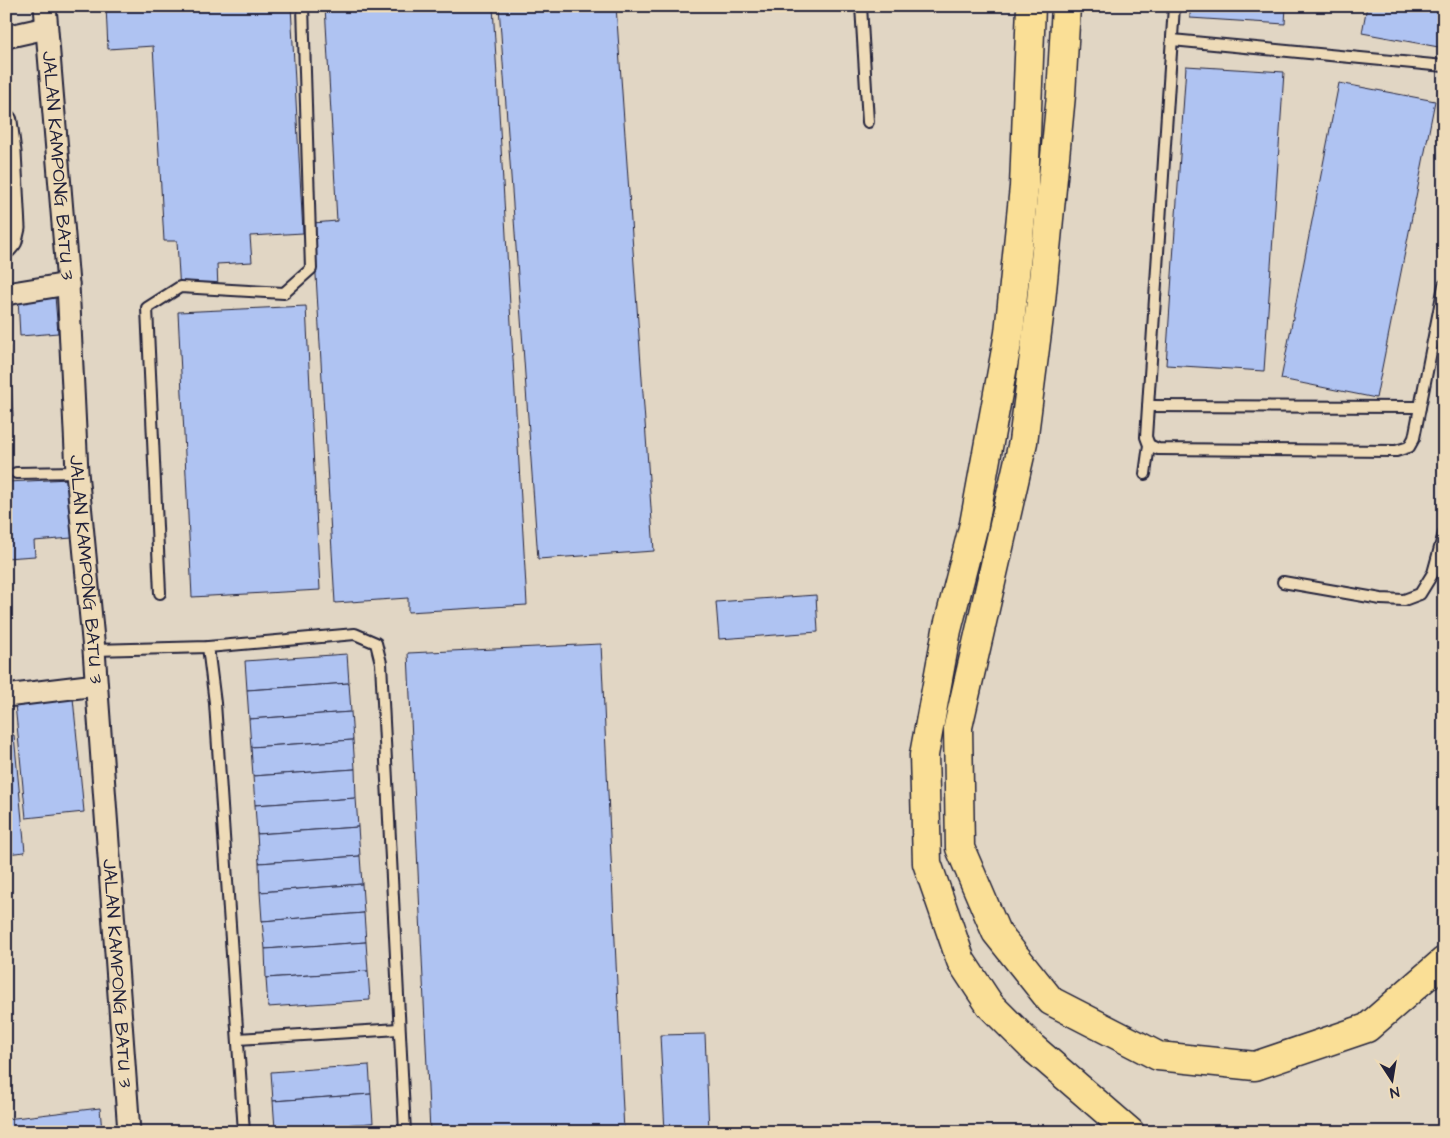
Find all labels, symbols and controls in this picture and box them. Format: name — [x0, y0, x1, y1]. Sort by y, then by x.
street label: JALAN KAMPONG BATU 3 — [35, 50, 81, 281]
street label: JALAN KAMPONG BATU 3 — [63, 454, 110, 685]
street label: JALAN KAMPONG BATU 3 — [96, 858, 139, 1089]
north arrow — [1368, 1056, 1418, 1106]
text: N — [1388, 1081, 1401, 1102]

